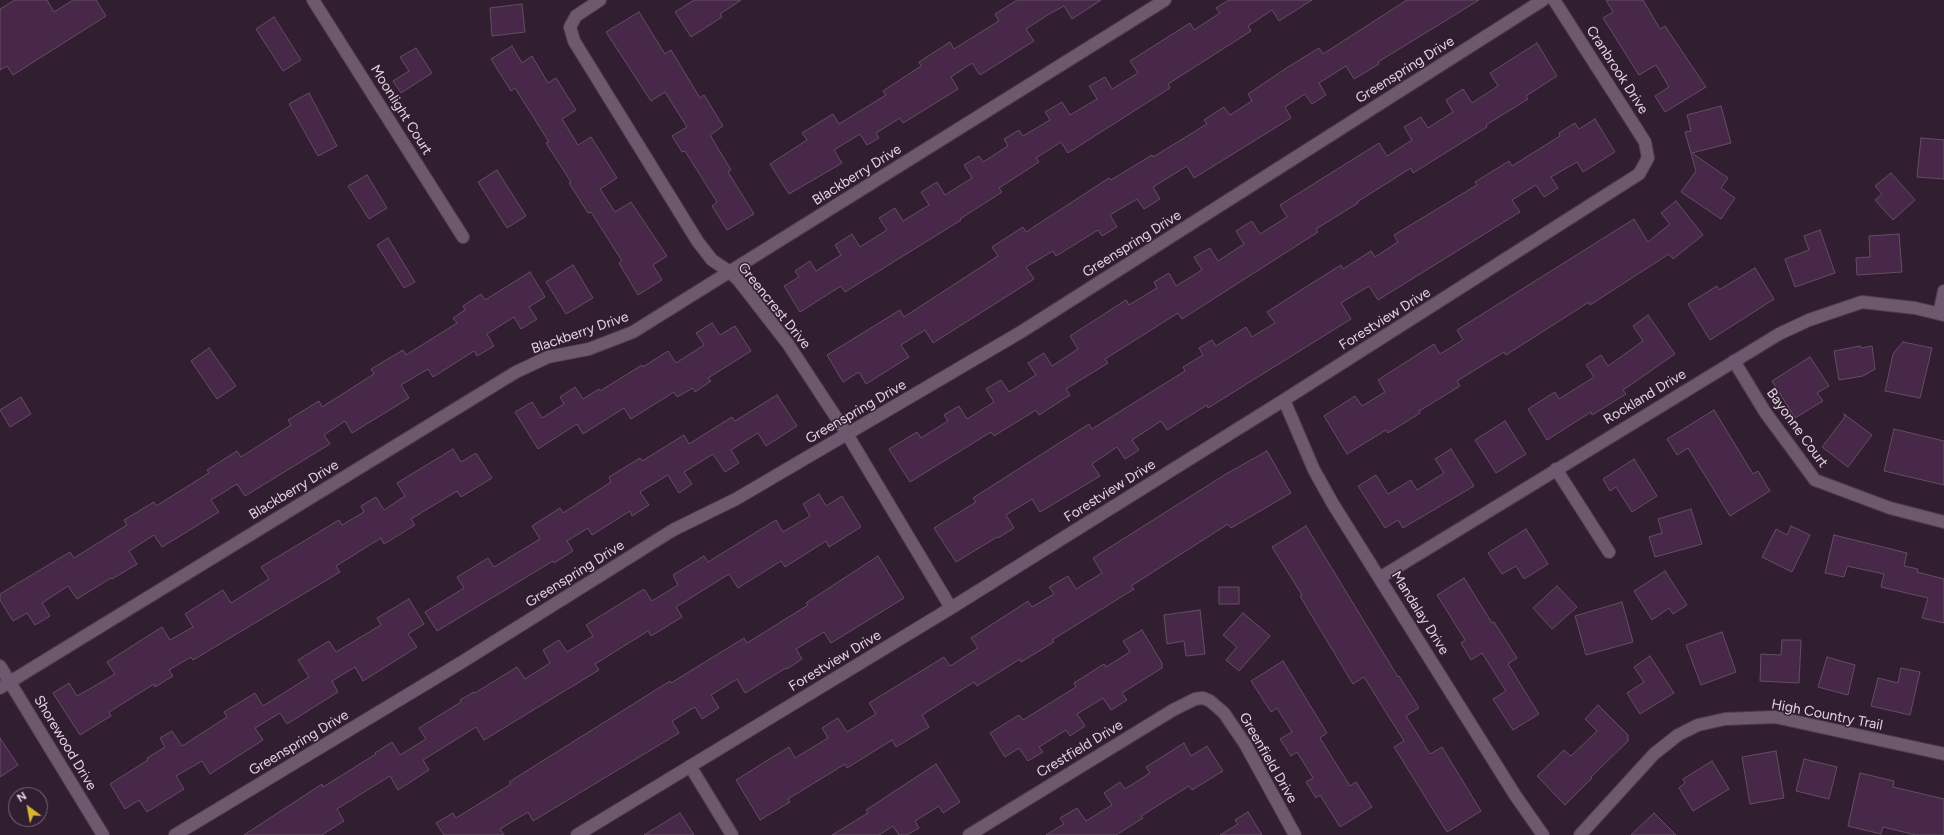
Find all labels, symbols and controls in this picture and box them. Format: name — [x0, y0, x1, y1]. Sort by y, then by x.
street label: Cranbrook Drive — [1582, 23, 1652, 117]
street label: Greenspring Drive — [1353, 33, 1457, 107]
street label: Moonlight Court — [367, 62, 435, 158]
street label: Blackberry Drive — [809, 141, 905, 209]
street label: Greenspring Drive — [1080, 207, 1184, 281]
street label: Greencrest Drive — [734, 259, 814, 353]
street label: Forestview Drive — [1336, 284, 1434, 354]
street label: Blackberry Drive — [529, 309, 631, 357]
street label: Rockland Drive — [1601, 366, 1689, 428]
street label: Greenspring Drive — [803, 376, 909, 448]
street label: Bayonne Court — [1763, 385, 1831, 471]
street label: Forestview Drive — [1061, 456, 1159, 526]
street label: Blackberry Drive — [246, 457, 342, 523]
street label: Greenspring Drive — [523, 537, 627, 611]
street label: Mandalay Drive — [1388, 568, 1452, 658]
street label: Forestview Drive — [786, 627, 884, 695]
street label: Shorewood Drive — [30, 692, 100, 794]
street label: High Country Trail — [1770, 696, 1884, 734]
street label: Greenspring Drive — [246, 707, 352, 779]
street label: Greenfield Drive — [1235, 710, 1301, 806]
street label: Crestfield Drive — [1034, 717, 1126, 781]
north arrow — [8, 787, 48, 827]
text: N — [15, 789, 29, 805]

